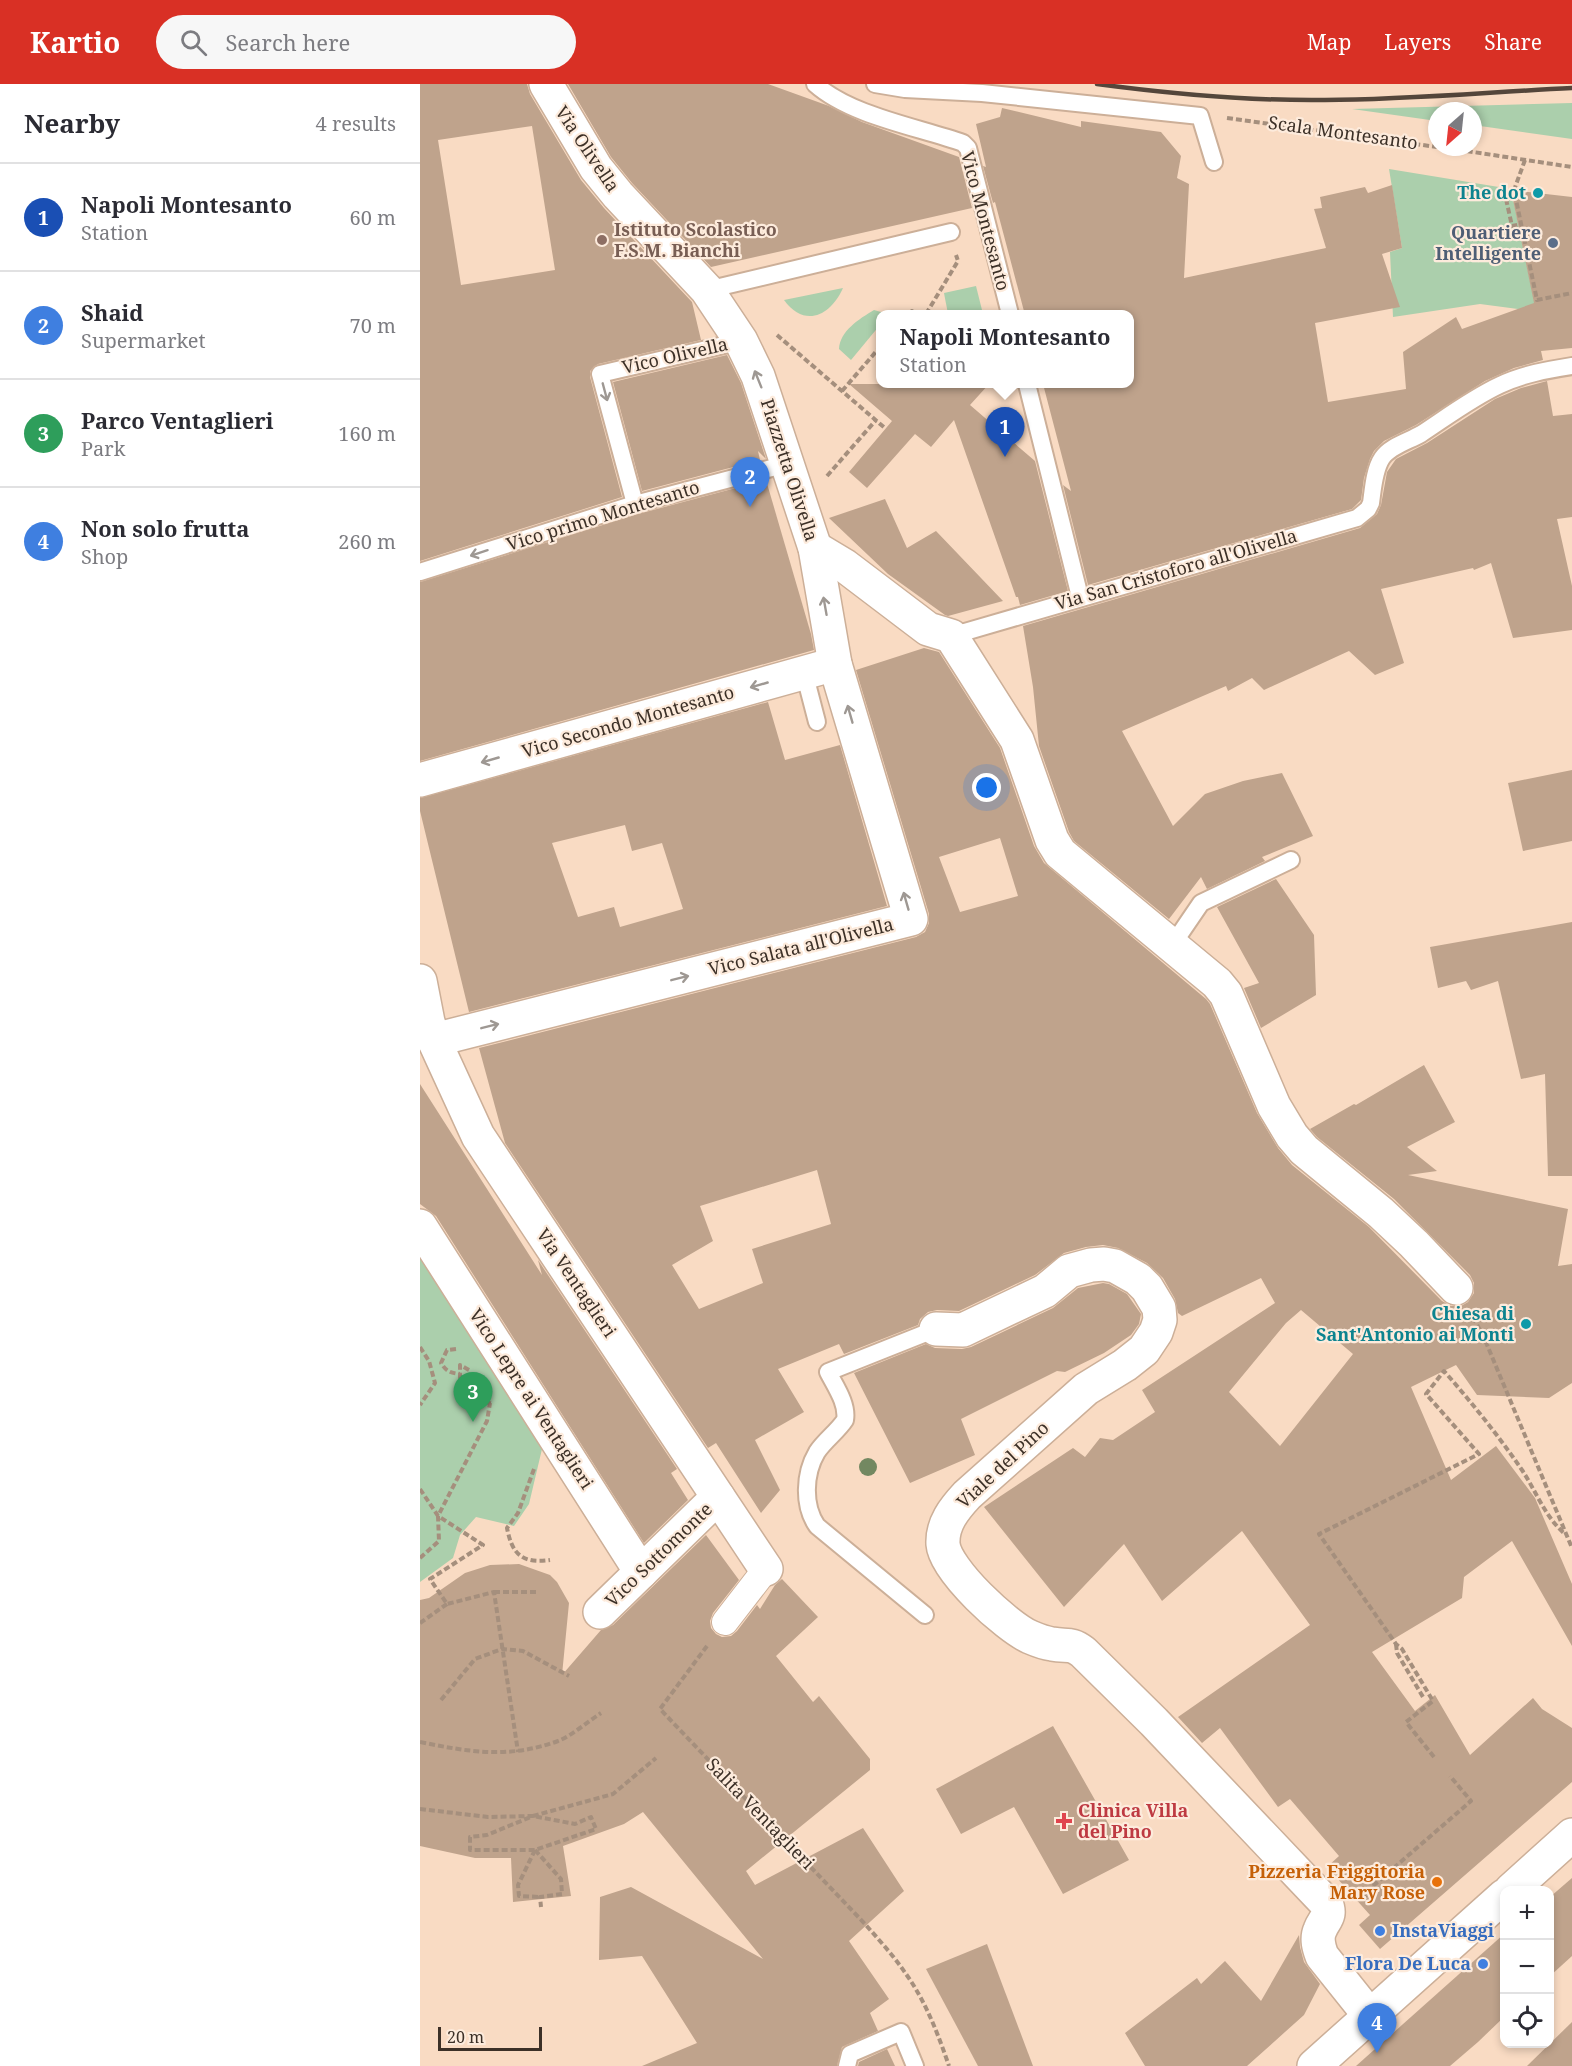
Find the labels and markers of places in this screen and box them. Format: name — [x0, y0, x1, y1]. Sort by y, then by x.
place label: The dot — [1457, 180, 1526, 204]
marker: The dot — [1531, 186, 1545, 200]
place label: Istituto Scolastico F.S.M. Bianchi — [614, 217, 777, 262]
place label: Quartiere Intelligente — [1435, 220, 1541, 265]
marker: Istituto Scolastico F.S.M. Bianchi — [595, 233, 609, 247]
marker: Quartiere Intelligente — [1546, 236, 1560, 250]
pin: 1 — [986, 408, 1024, 457]
pin: 2 — [730, 458, 770, 507]
place label: Chiesa di Sant'Antonio ai Monti — [1316, 1301, 1515, 1346]
marker: Chiesa di Sant'Antonio ai Monti — [1519, 1317, 1533, 1331]
pin: 3 — [454, 1372, 492, 1422]
place label: Clinica Villa del Pino — [1078, 1798, 1189, 1843]
marker: Clinica Villa del Pino — [1055, 1812, 1073, 1830]
place label: Pizzeria Friggitoria Mary Rose — [1248, 1859, 1425, 1904]
marker: Pizzeria Friggitoria Mary Rose — [1430, 1875, 1444, 1889]
place label: InstaViaggi — [1392, 1918, 1495, 1942]
marker: InstaViaggi — [1373, 1924, 1387, 1938]
place label: Flora De Luca — [1345, 1951, 1471, 1975]
marker: Flora De Luca — [1476, 1957, 1490, 1971]
pin: 4 — [1358, 2004, 1396, 2053]

